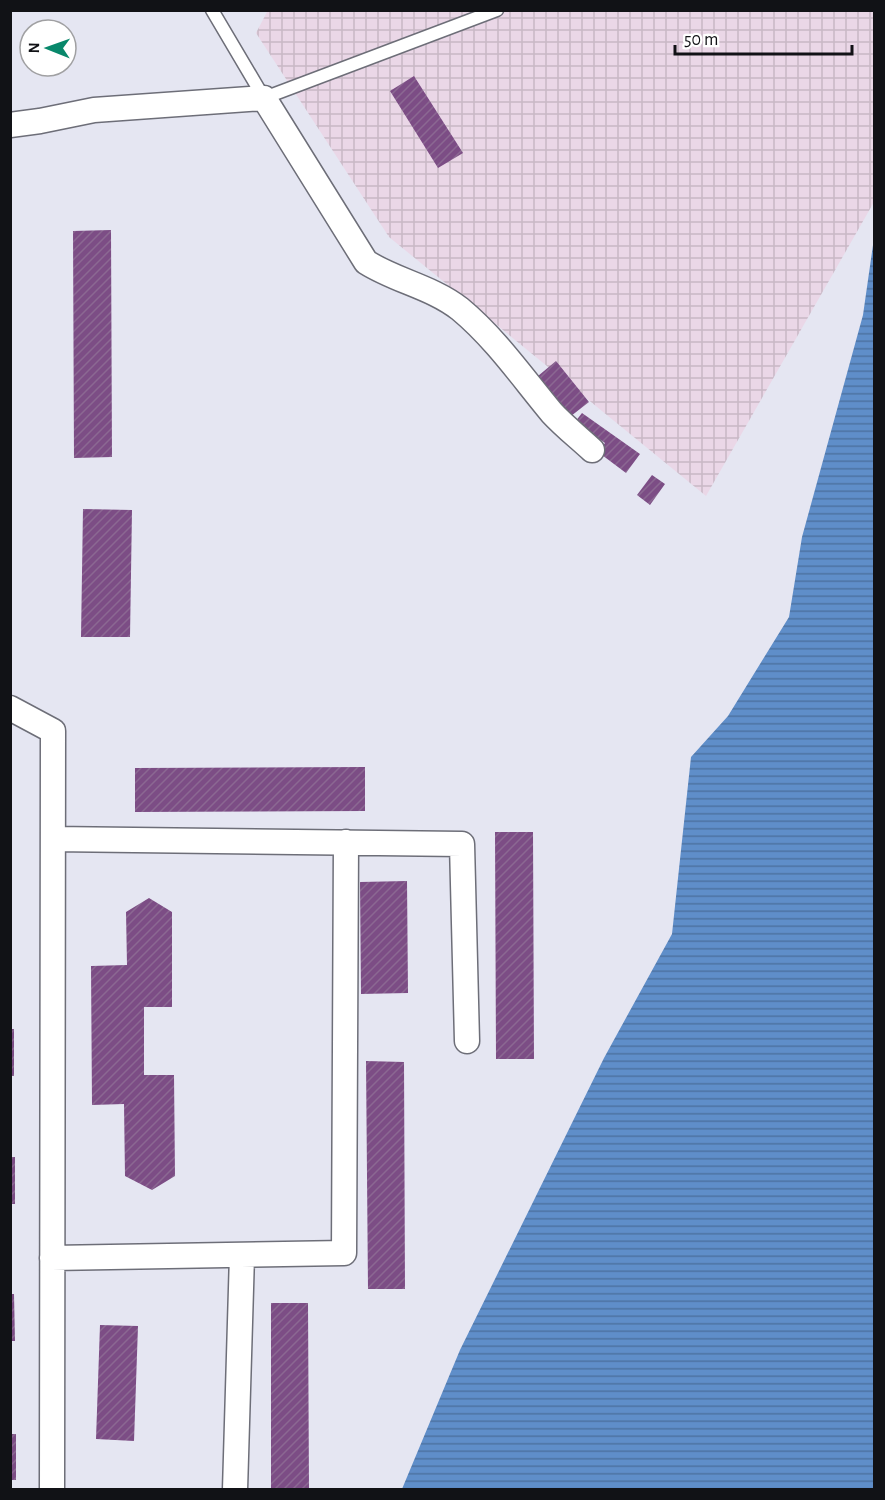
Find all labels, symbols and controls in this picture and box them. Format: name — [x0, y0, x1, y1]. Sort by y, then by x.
north arrow — [18, 18, 78, 78]
scale bar — [675, 18, 852, 56]
text: 50 m — [684, 31, 718, 49]
text: N — [26, 42, 42, 53]

